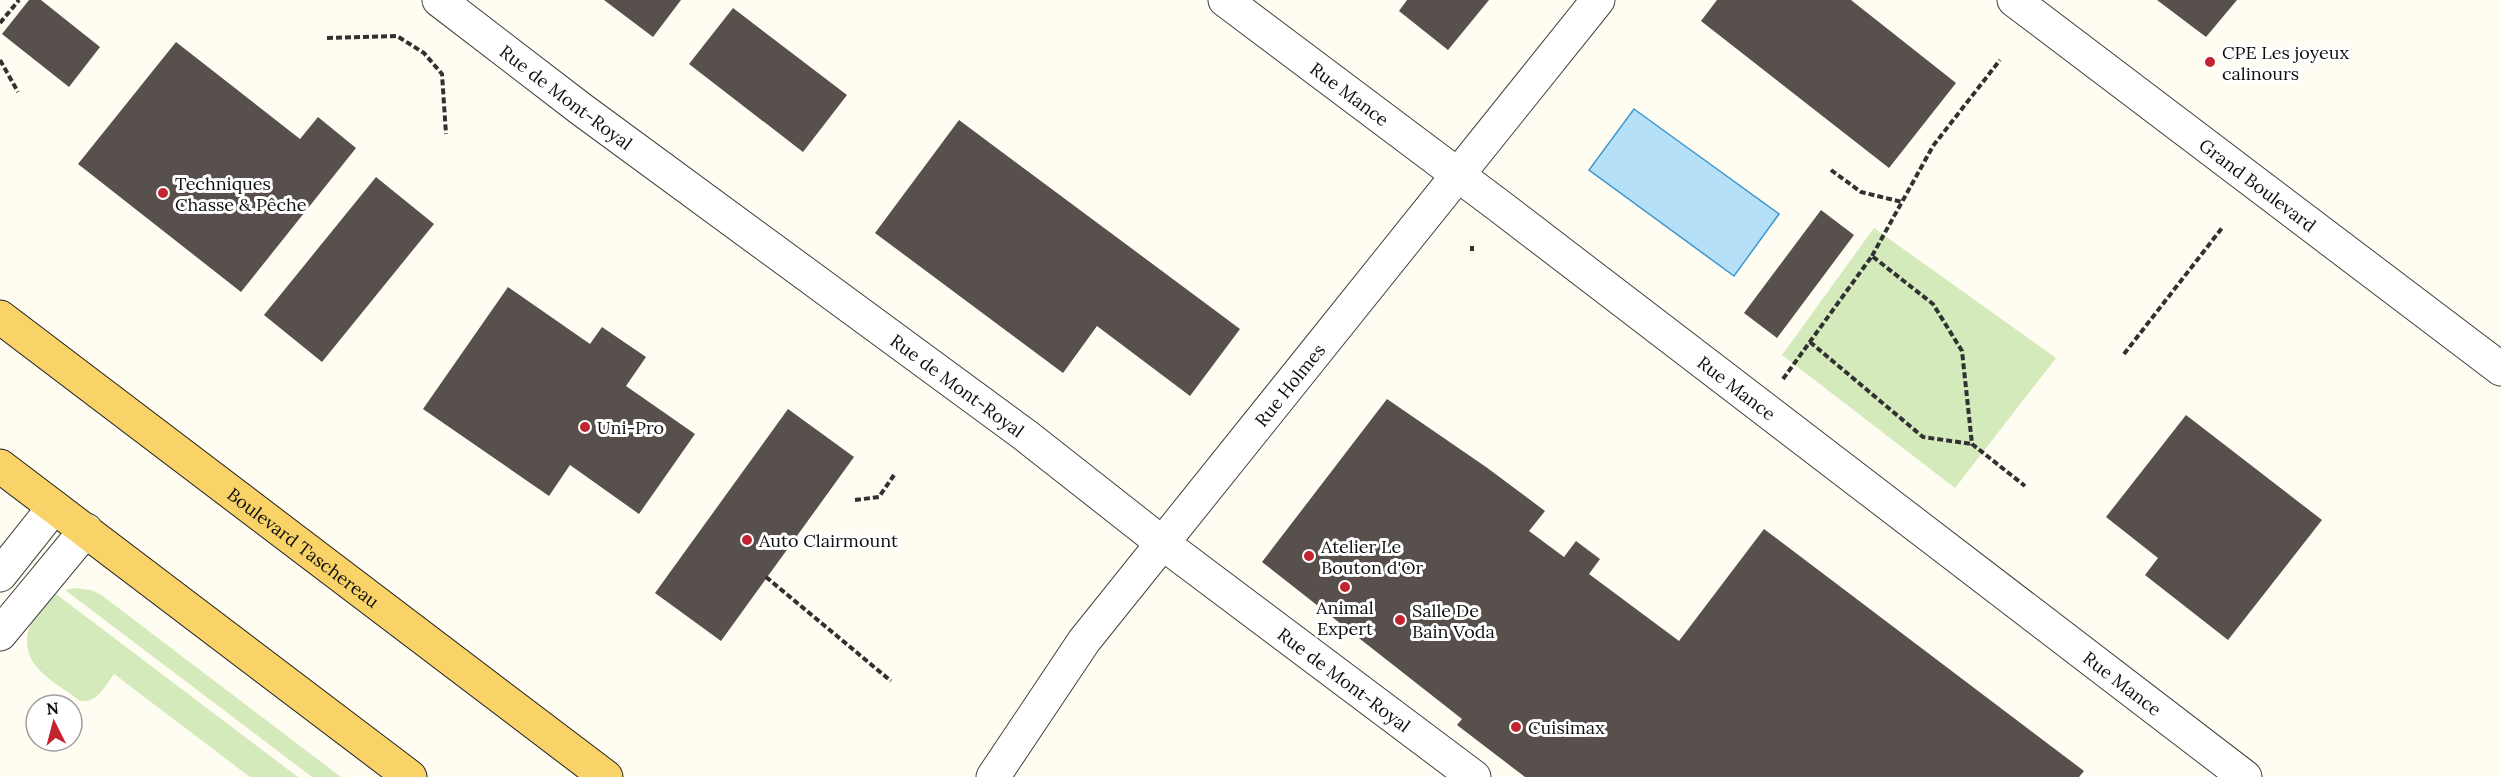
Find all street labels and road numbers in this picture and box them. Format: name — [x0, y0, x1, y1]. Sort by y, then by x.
street label: Rue de Mont-Royal — [495, 39, 637, 155]
street label: Rue Mance — [1306, 57, 1394, 131]
street label: Grand Boulevard — [2195, 133, 2321, 237]
street label: Rue de Mont-Royal — [886, 329, 1029, 442]
street label: Rue Holmes — [1249, 339, 1330, 431]
street label: Rue Mance — [1693, 350, 1781, 425]
street label: Boulevard Taschereau — [223, 482, 384, 612]
street label: Rue de Mont-Royal — [1273, 622, 1415, 737]
street label: Rue Mance — [2079, 646, 2166, 721]

